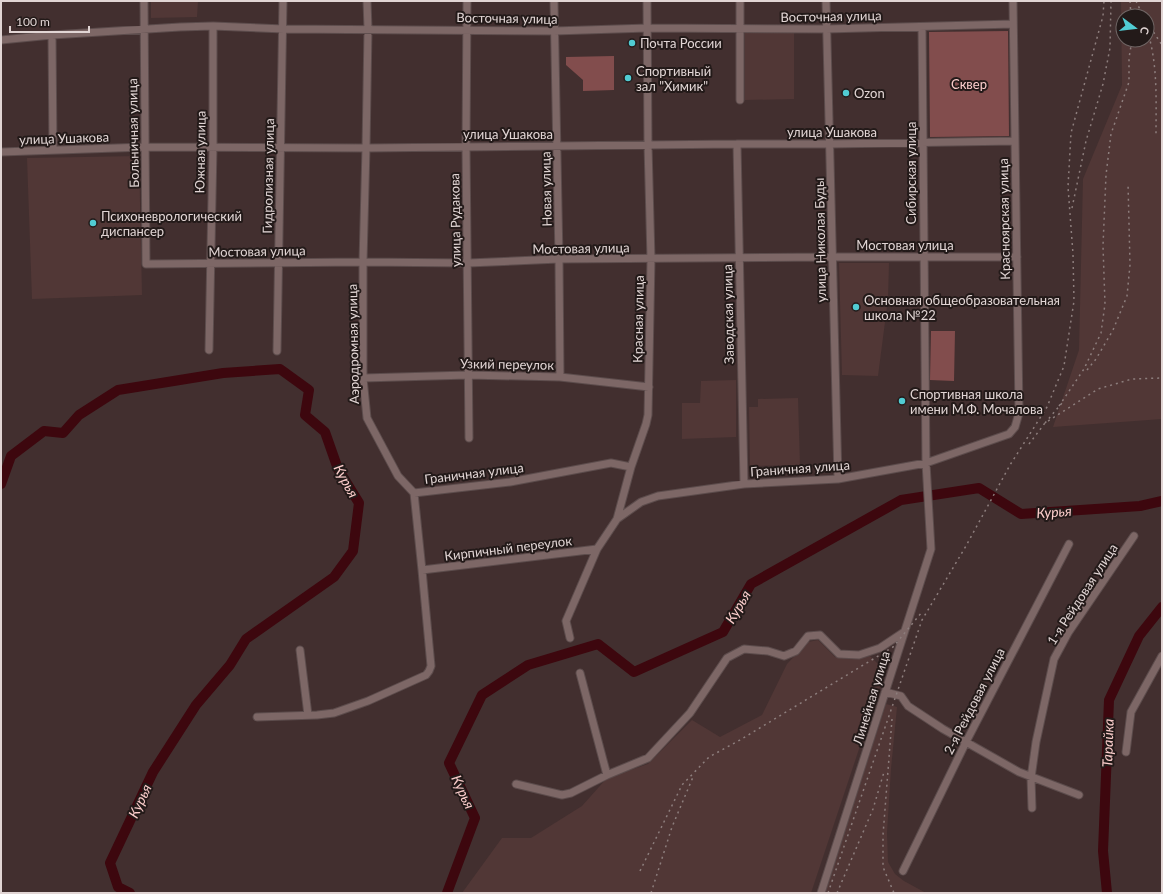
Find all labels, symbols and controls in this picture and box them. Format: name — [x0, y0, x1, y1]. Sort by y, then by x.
street label: Восточная улица — [780, 7, 882, 25]
scale bar — [10, 8, 89, 34]
north arrow — [1115, 8, 1155, 48]
street label: Восточная улица — [456, 9, 558, 27]
text: 100 m — [16, 14, 50, 29]
text: С — [1138, 26, 1152, 37]
place label: Почта России — [640, 35, 722, 51]
marker: Почта России — [627, 38, 637, 48]
place label: Спортивный зал "Химик" — [636, 63, 711, 94]
marker: Спортивный зал "Химик" — [623, 73, 633, 83]
park label: Сквер — [951, 76, 987, 92]
street label: Больничная улица — [124, 78, 142, 188]
place label: Ozon — [854, 85, 885, 101]
marker: Ozon — [841, 88, 851, 98]
street label: Южная улица — [191, 111, 209, 193]
street label: Гидролизная улица — [259, 118, 277, 234]
street label: Сибирская улица — [903, 121, 919, 225]
street label: улица Ушакова — [787, 124, 877, 140]
street label: улица Ушакова — [463, 126, 553, 142]
street label: улица Ушакова — [19, 128, 109, 148]
street label: Новая улица — [537, 151, 555, 227]
street label: Красноярская улица — [995, 158, 1013, 280]
street label: улица Рудакова — [446, 173, 464, 267]
street label: улица Николая Буды — [811, 177, 829, 303]
place label: Психоневрологический диспансер — [101, 208, 242, 239]
marker: Психоневрологический диспансер — [88, 218, 98, 228]
street label: Мостовая улица — [856, 237, 954, 253]
street label: Мостовая улица — [532, 239, 630, 257]
street label: Мостовая улица — [208, 242, 306, 260]
street label: Заводская улица — [719, 264, 737, 364]
street label: Красная улица — [629, 275, 647, 363]
street label: Аэродромная улица — [344, 284, 362, 404]
place label: Основная общеобразовательная школа №22 — [864, 292, 1060, 323]
marker: Основная общеобразовательная школа №22 — [851, 302, 861, 312]
street label: Узкий переулок — [460, 355, 554, 373]
place label: Спортивная школа имени М.Ф. Мочалова — [910, 386, 1043, 417]
marker: Спортивная школа имени М.Ф. Мочалова — [897, 396, 907, 406]
street label: Граничная улица — [750, 457, 850, 479]
street label: Граничная улица — [424, 459, 524, 487]
water label: Курья — [331, 461, 362, 500]
water label: Курья — [1036, 502, 1072, 521]
street label: Кирпичный переулок — [443, 532, 573, 564]
street label: 1-я Рейдовая улица — [1043, 540, 1121, 648]
water label: Курья — [721, 587, 754, 626]
street label: 2-я Рейдовая улица — [940, 645, 1008, 757]
street label: Линейная улица — [849, 649, 893, 748]
water label: Тарайка — [1098, 718, 1117, 768]
water label: Курья — [448, 772, 479, 811]
water label: Курья — [124, 781, 155, 820]

